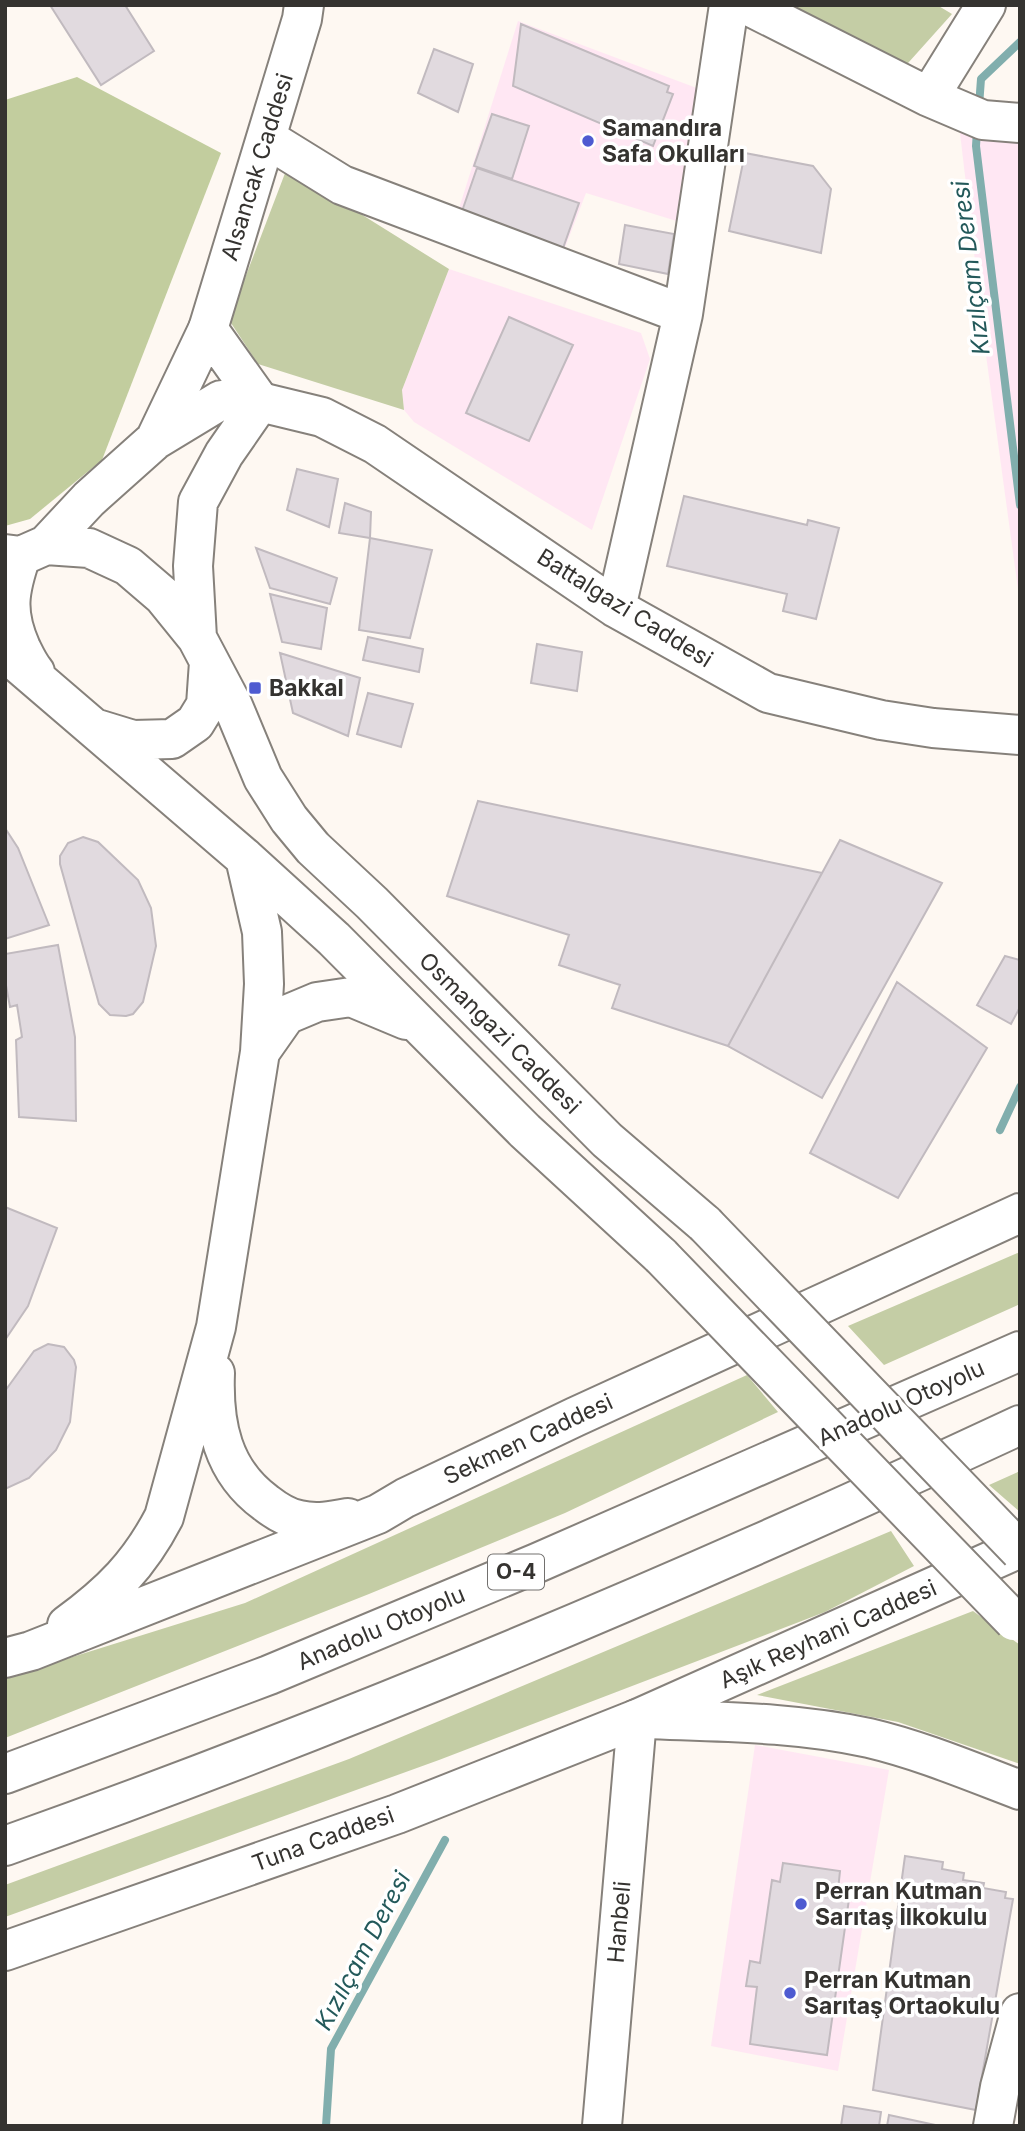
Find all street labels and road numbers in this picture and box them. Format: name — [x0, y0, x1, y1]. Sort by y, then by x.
street label: Alsancak Caddesi — [215, 70, 299, 264]
street label: Battalgazi Caddesi — [532, 543, 718, 673]
street label: Osmangazi Caddesi — [413, 946, 587, 1120]
street label: Anadolu Otoyolu — [813, 1354, 989, 1452]
street label: Sekmen Caddesi — [439, 1388, 617, 1490]
road number: O-4 — [488, 1554, 544, 1590]
street label: Aşık Reyhani Caddesi — [715, 1574, 941, 1694]
street label: Anadolu Otoyolu — [293, 1580, 469, 1676]
street label: Tuna Caddesi — [248, 1800, 398, 1878]
street label: Hanbeli — [601, 1880, 637, 1964]

